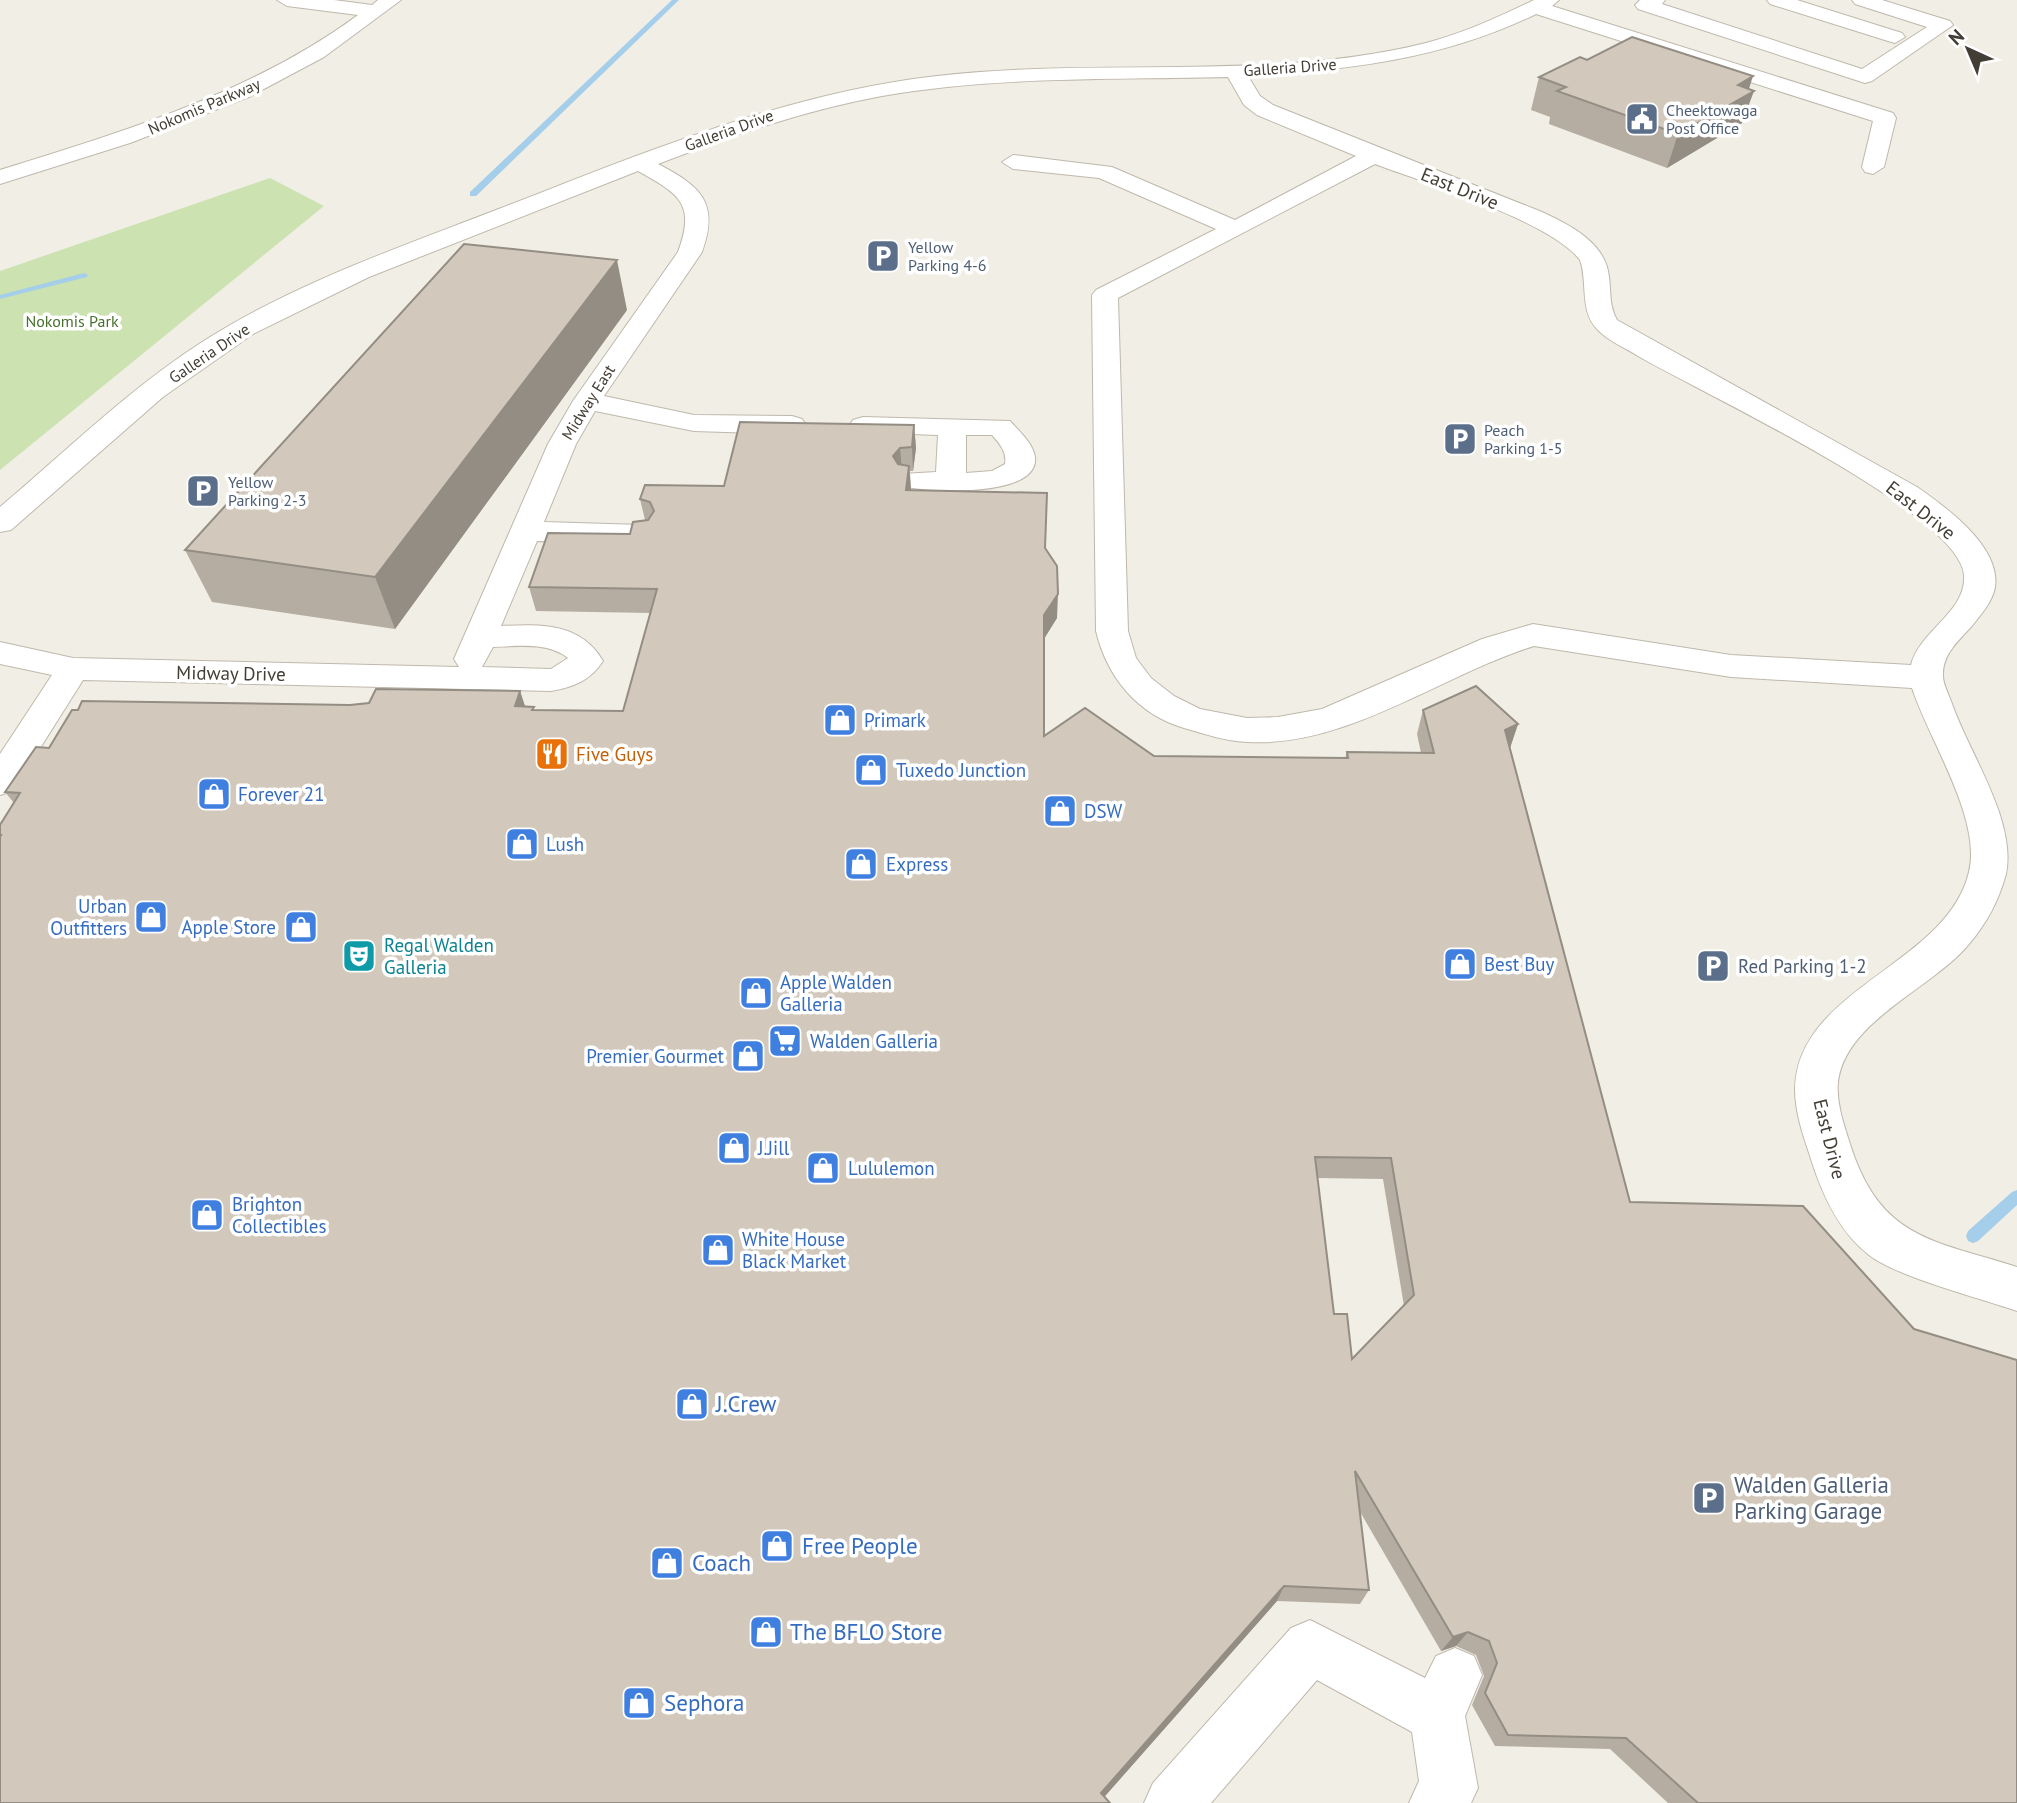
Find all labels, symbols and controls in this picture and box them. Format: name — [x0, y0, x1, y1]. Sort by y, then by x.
north arrow — [1933, 14, 2003, 84]
text: N — [1943, 24, 1969, 50]
street label: Galleria Drive — [1243, 54, 1337, 80]
street label: Nokomis Parkway — [145, 73, 264, 139]
public building icon: Cheektowaga Post Office — [1623, 100, 1661, 138]
place label: Cheektowaga Post Office — [1666, 100, 1758, 138]
street label: Galleria Drive — [682, 105, 776, 155]
street label: East Drive — [1418, 162, 1502, 214]
parking icon: Yellow Parking 4-6 — [864, 237, 902, 275]
place label: Yellow Parking 4-6 — [908, 237, 987, 275]
park label: Nokomis Park — [25, 311, 119, 331]
street label: Galleria Drive — [165, 319, 253, 387]
street label: Midway East — [557, 360, 619, 443]
parking icon: Peach Parking 1-5 — [1441, 420, 1479, 458]
place label: Peach Parking 1-5 — [1484, 420, 1563, 458]
parking icon: Yellow Parking 2-3 — [184, 472, 222, 510]
place label: Yellow Parking 2-3 — [228, 472, 307, 510]
street label: East Drive — [1881, 475, 1961, 545]
street label: Midway Drive — [176, 660, 286, 686]
shop icon: Primark — [821, 701, 859, 739]
place label: Primark — [864, 708, 926, 732]
restaurant icon: Five Guys — [533, 735, 571, 773]
place label: Five Guys — [576, 742, 653, 766]
shop icon: Tuxedo Junction — [852, 751, 890, 789]
place label: Tuxedo Junction — [896, 758, 1026, 782]
shop icon: Forever 21 — [195, 775, 233, 813]
place label: Forever 21 — [238, 782, 325, 806]
shop icon: DSW — [1041, 792, 1079, 830]
place label: DSW — [1084, 799, 1123, 823]
shop icon: Lush — [503, 825, 541, 863]
place label: Lush — [546, 832, 584, 856]
shop icon: Express — [842, 845, 880, 883]
place label: Express — [886, 852, 948, 876]
place label: Urban Outfitters — [50, 894, 127, 940]
shop icon: Urban Outfitters — [132, 898, 170, 936]
shop icon: Apple Store — [282, 908, 320, 946]
place label: Apple Store — [181, 915, 276, 939]
place label: Regal Walden Galleria — [384, 933, 494, 979]
theatre icon: Regal Walden Galleria — [340, 937, 378, 975]
shop icon: Best Buy — [1441, 945, 1479, 983]
parking icon: Red Parking 1-2 — [1694, 947, 1732, 985]
place label: Best Buy — [1484, 952, 1555, 976]
place label: Red Parking 1-2 — [1738, 954, 1867, 978]
place label: Apple Walden Galleria — [780, 970, 892, 1016]
shop icon: Apple Walden Galleria — [737, 974, 775, 1012]
supermarket icon: Walden Galleria — [766, 1022, 804, 1060]
place label: Walden Galleria — [810, 1029, 938, 1053]
shop icon: Premier Gourmet — [729, 1037, 767, 1075]
place label: Premier Gourmet — [586, 1044, 725, 1068]
street label: East Drive — [1808, 1096, 1852, 1182]
shop icon: J.Jill — [715, 1129, 753, 1167]
place label: J.Jill — [757, 1136, 790, 1160]
shop icon: Lululemon — [804, 1149, 842, 1187]
place label: Lululemon — [848, 1156, 935, 1180]
place label: Brighton Collectibles — [232, 1192, 326, 1238]
shop icon: Brighton Collectibles — [188, 1196, 226, 1234]
place label: White House Black Market — [742, 1227, 847, 1273]
shop icon: White House Black Market — [699, 1231, 737, 1269]
shop icon: J.Crew — [673, 1385, 711, 1423]
place label: J.Crew — [715, 1389, 777, 1418]
place label: Walden Galleria Parking Garage — [1734, 1470, 1889, 1525]
parking icon: Walden Galleria Parking Garage — [1690, 1479, 1728, 1517]
shop icon: Free People — [758, 1527, 796, 1565]
place label: Free People — [802, 1531, 918, 1560]
shop icon: Coach — [648, 1544, 686, 1582]
place label: Coach — [692, 1548, 751, 1577]
shop icon: The BFLO Store — [747, 1613, 785, 1651]
place label: The BFLO Store — [790, 1617, 942, 1646]
shop icon: Sephora — [620, 1684, 658, 1722]
place label: Sephora — [664, 1688, 744, 1717]

